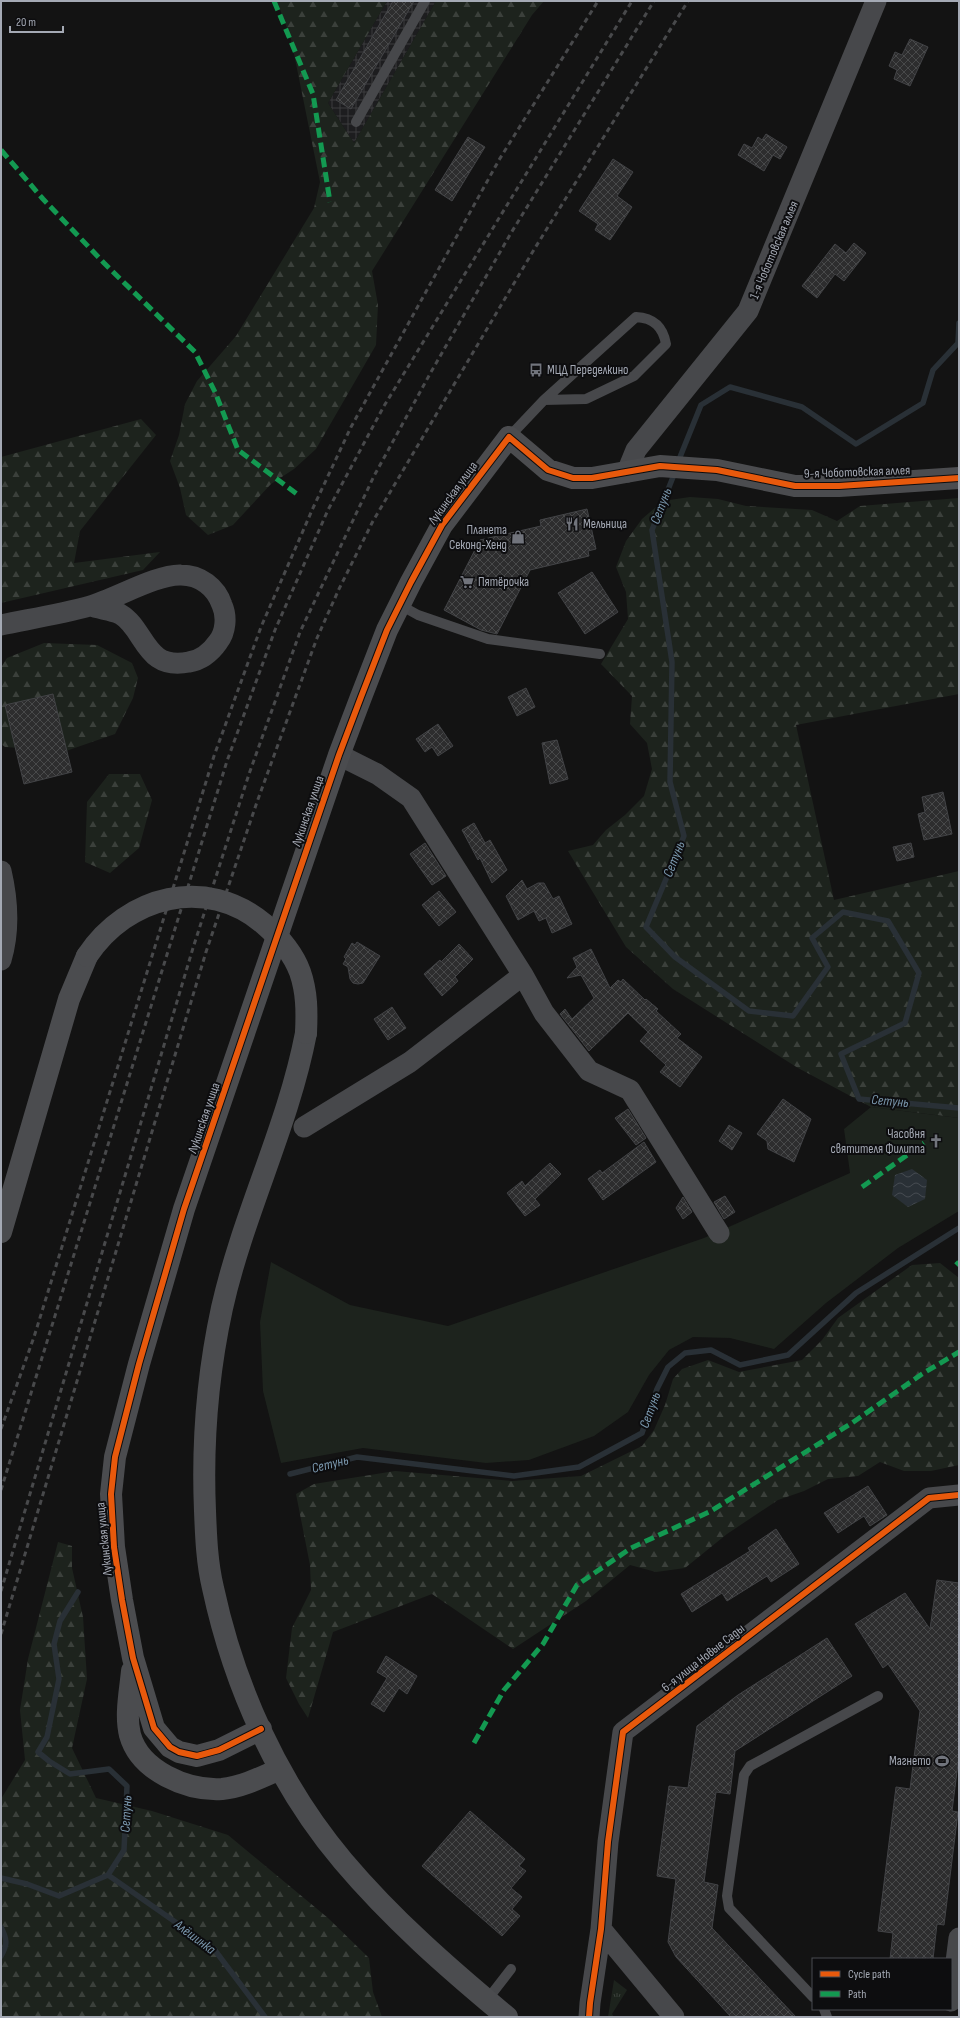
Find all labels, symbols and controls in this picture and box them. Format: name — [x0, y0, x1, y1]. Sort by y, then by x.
scale bar — [10, 8, 63, 34]
text: 20 m — [16, 15, 36, 30]
street label: 1-я Чоботовская аллея — [746, 199, 802, 301]
bus stop icon: МЦД Переделкино — [528, 362, 544, 378]
place label: МЦД Переделкино — [547, 362, 629, 378]
street label: Лукинская улица — [424, 459, 481, 528]
street label: 9-я Чоботовская аллея — [804, 462, 910, 482]
water label: Сетунь — [646, 485, 676, 526]
restaurant icon: Мельница — [564, 516, 580, 532]
place label: Мельница — [583, 516, 627, 532]
place label: Планета Секонд-Хенд — [449, 522, 507, 553]
shop icon: Планета Секонд-Хенд — [510, 529, 526, 545]
supermarket icon: Пятёрочка — [459, 574, 475, 590]
place label: Пятёрочка — [478, 574, 529, 590]
street label: Лукинская улица — [288, 774, 328, 849]
water label: Сетунь — [659, 838, 689, 879]
street label: Лукинская улица — [184, 1081, 224, 1156]
water label: Сетунь — [871, 1091, 910, 1111]
place label: Часовня святителя Филиппа — [830, 1126, 925, 1157]
church icon: Часовня святителя Филиппа — [928, 1133, 944, 1149]
water label: Сетунь — [636, 1389, 665, 1430]
water label: Сетунь — [310, 1451, 351, 1477]
street label: Лукинская улица — [92, 1502, 116, 1577]
street label: 6-я улица Новые Сады — [658, 1621, 748, 1695]
place label: Магнето — [889, 1753, 931, 1769]
sports icon: Магнето — [934, 1753, 950, 1769]
water label: Сетунь — [117, 1794, 135, 1833]
water label: Алёшинка — [170, 1915, 219, 1958]
legend — [812, 1958, 952, 2010]
text: Cycle path — [848, 1967, 890, 1982]
text: Path — [848, 1987, 866, 2002]

